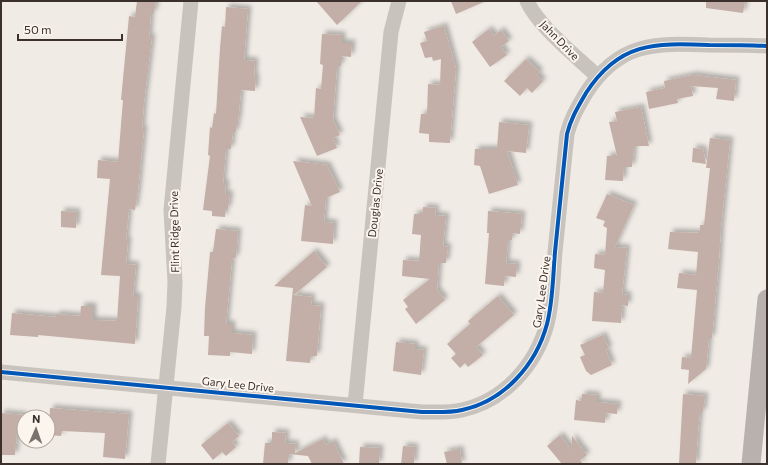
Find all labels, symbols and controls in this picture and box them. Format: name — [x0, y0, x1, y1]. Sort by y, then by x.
scale bar — [18, 16, 122, 42]
street label: Jahn Drive — [537, 17, 582, 63]
text: 50 m — [24, 22, 52, 36]
street label: Douglas Drive — [365, 168, 385, 238]
street label: Flint Ridge Drive — [167, 191, 181, 273]
street label: Gary Lee Drive — [530, 255, 553, 329]
street label: Gary Lee Drive — [201, 374, 275, 394]
north arrow — [16, 409, 56, 449]
text: N — [32, 412, 41, 425]

